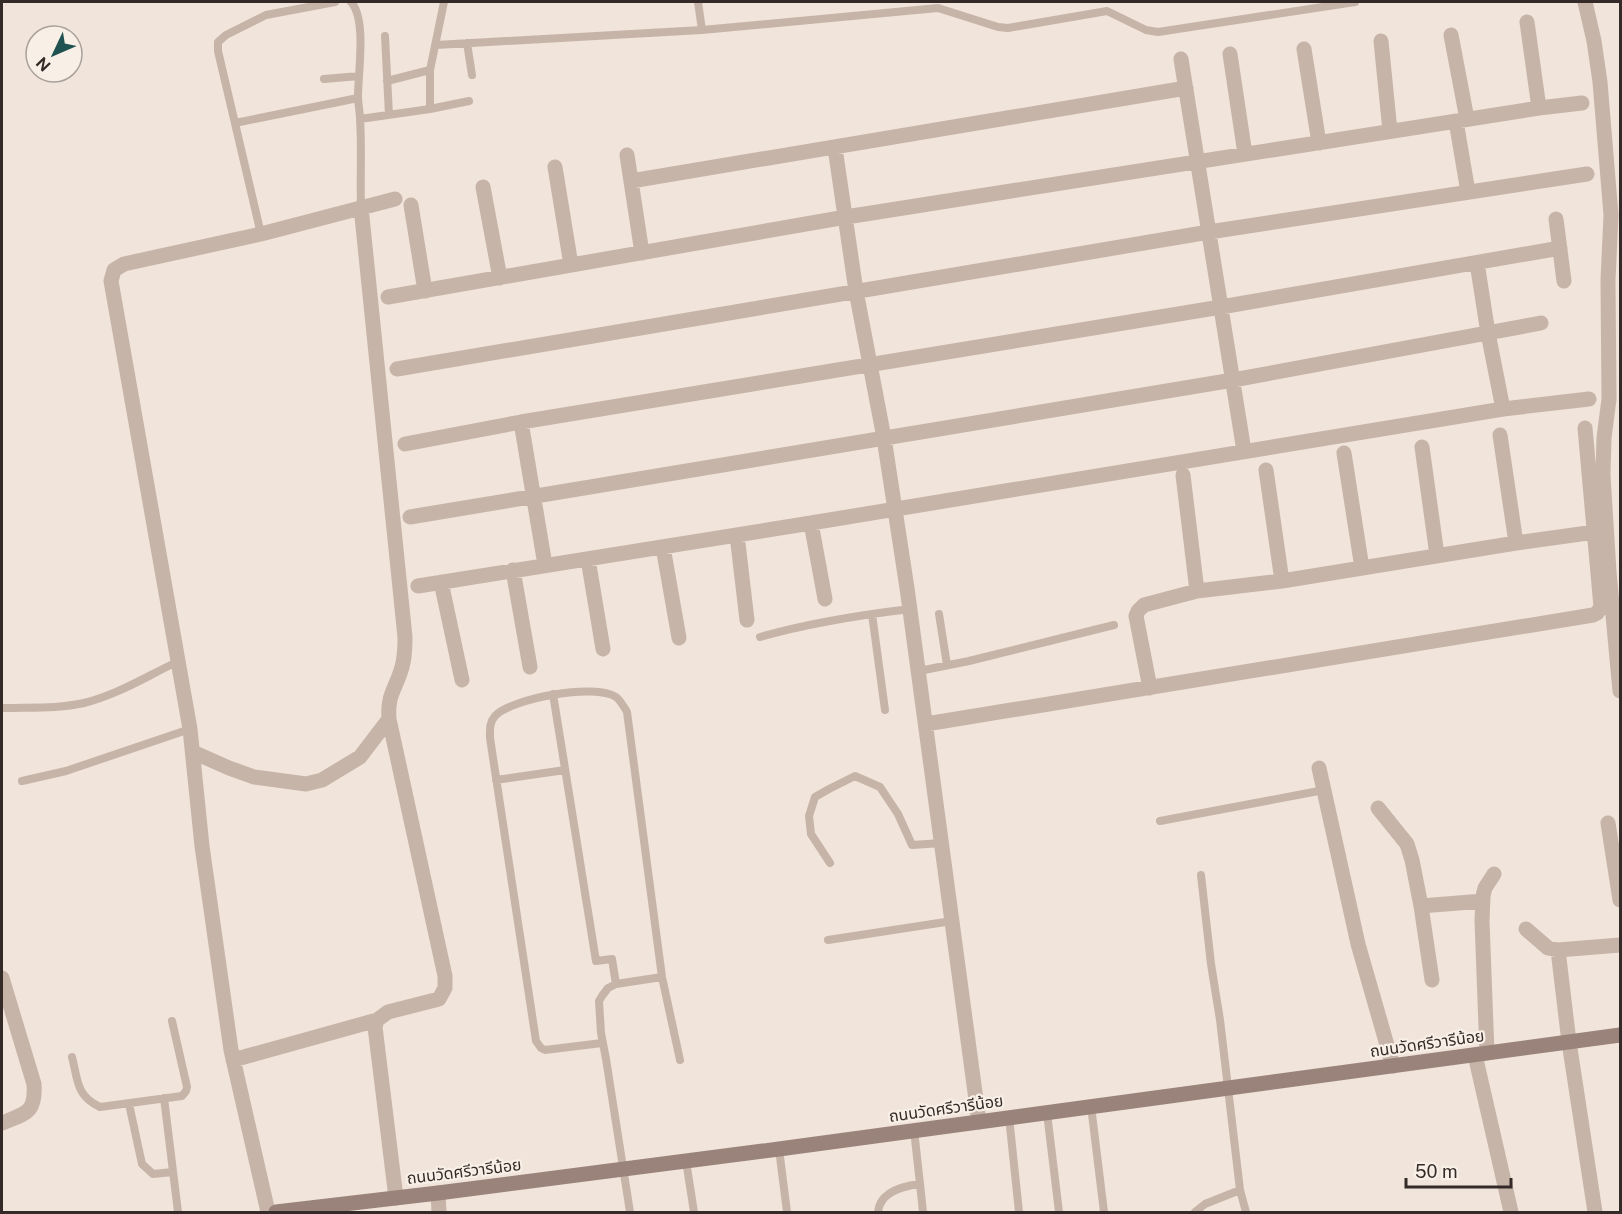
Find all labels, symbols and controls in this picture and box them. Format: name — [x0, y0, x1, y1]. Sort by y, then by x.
north arrow — [24, 24, 84, 84]
text: N — [32, 53, 55, 75]
street label: ถนนวัดศรีวารีน้อย — [1369, 1026, 1486, 1061]
street label: ถนนวัดศรีวารีน้อย — [888, 1091, 1005, 1126]
scale bar — [1406, 1151, 1511, 1189]
street label: ถนนวัดศรีวารีน้อย — [406, 1155, 523, 1188]
text: 50 m — [1415, 1161, 1458, 1182]

